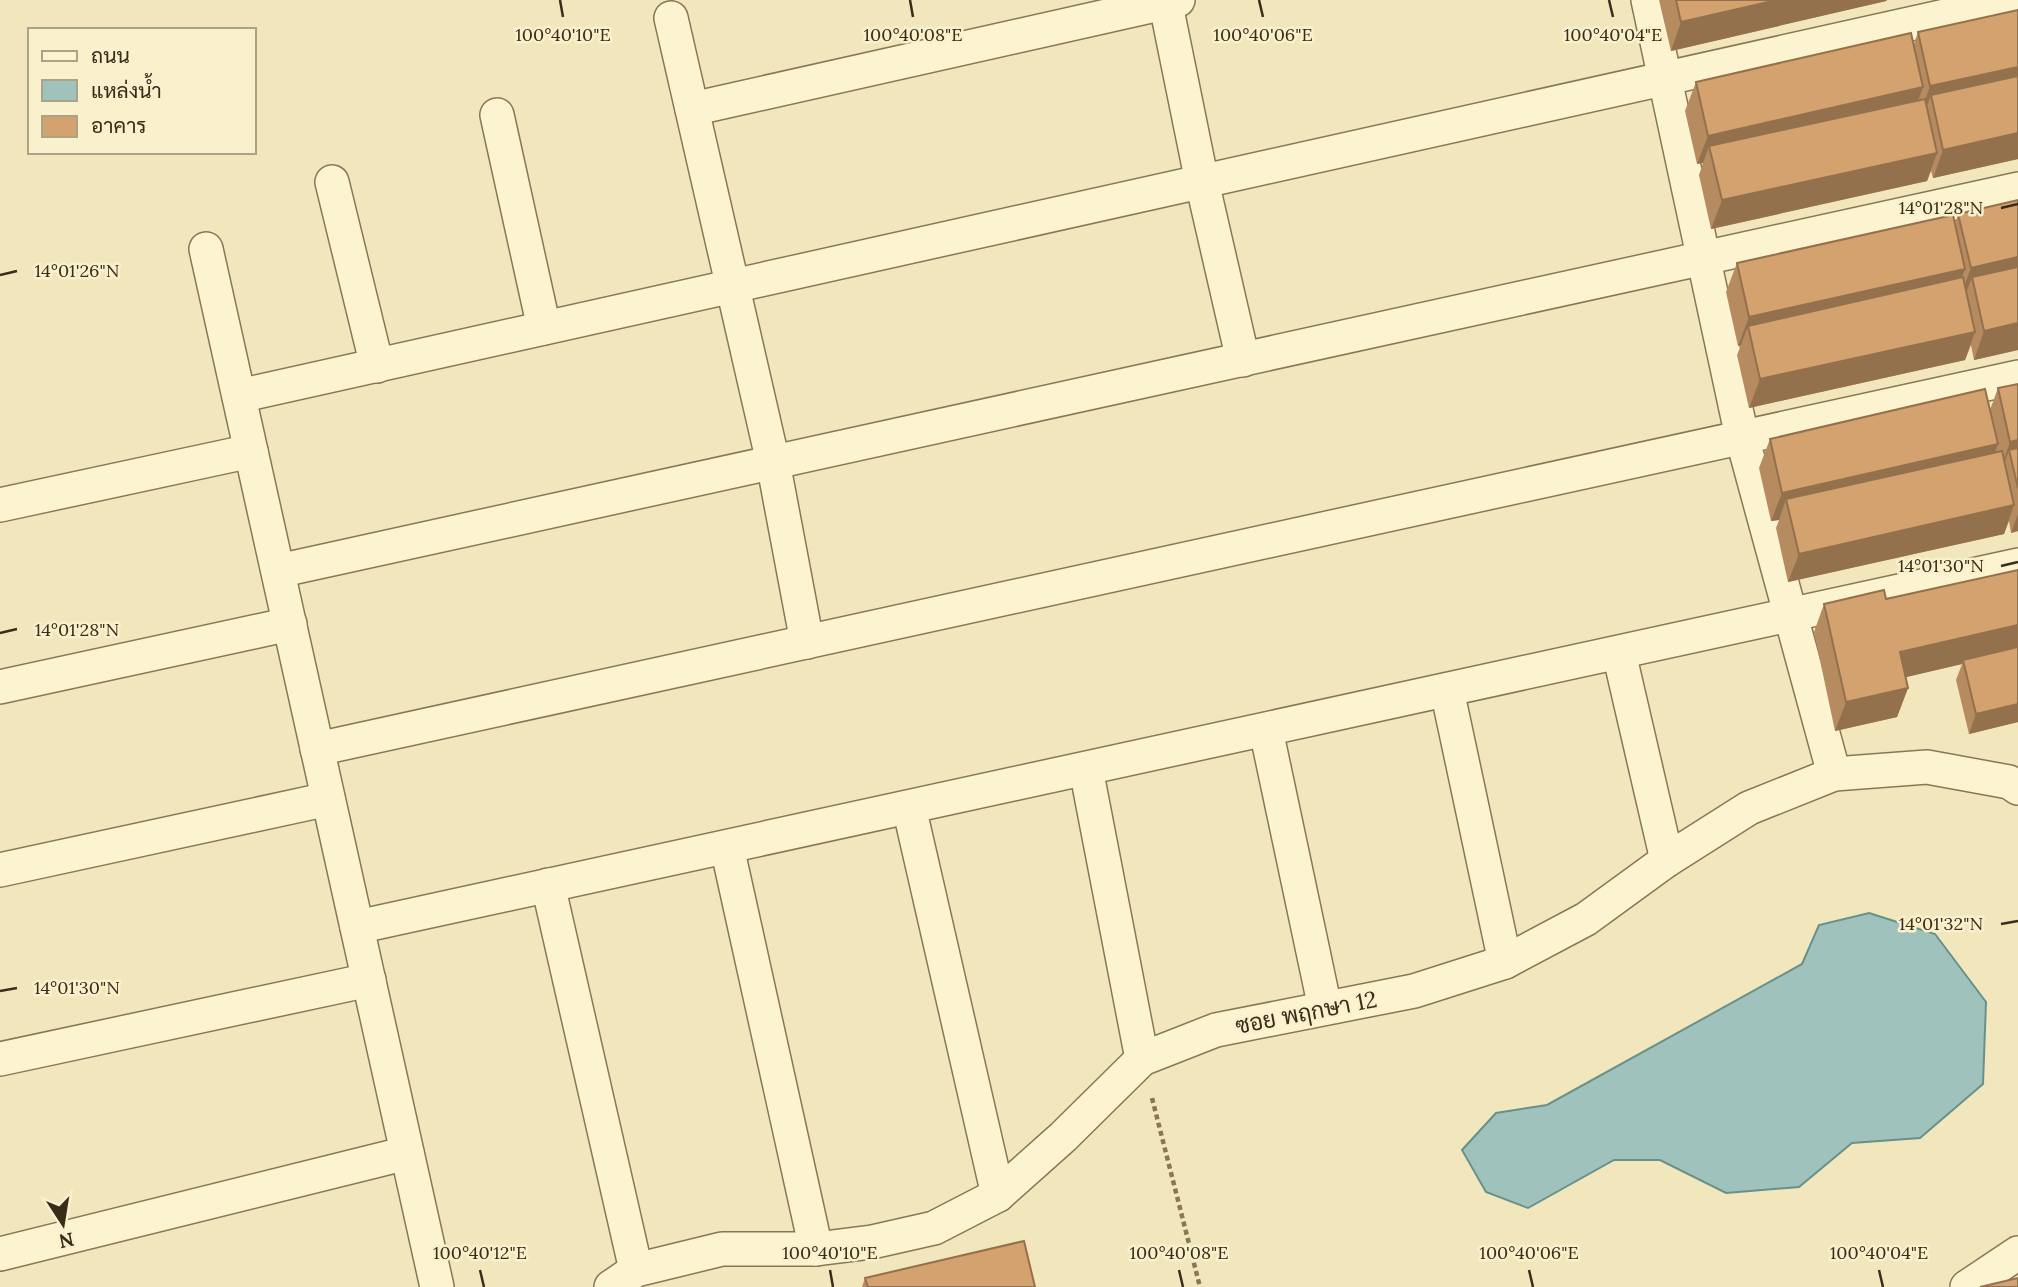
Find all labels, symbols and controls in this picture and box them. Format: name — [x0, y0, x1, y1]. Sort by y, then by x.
text: 100°40'10"E — [515, 23, 611, 46]
text: 100°40'08"E — [863, 23, 963, 46]
text: 100°40'06"E — [1213, 23, 1313, 46]
text: 100°40'04"E — [1564, 23, 1662, 46]
legend — [28, 28, 256, 154]
text: ถนน — [91, 42, 130, 69]
text: แหล่งน้ำ — [91, 73, 162, 104]
text: อาคาร — [91, 112, 147, 139]
text: 14°01'28"N — [1899, 196, 1983, 219]
text: 14°01'26"N — [35, 259, 119, 282]
text: 14°01'30"N — [1898, 554, 1984, 577]
text: 14°01'28"N — [35, 618, 119, 641]
text: 14°01'32"N — [1899, 912, 1983, 935]
text: 14°01'30"N — [34, 976, 120, 999]
street label: ซอย พฤกษา 12 — [1233, 984, 1379, 1040]
north arrow — [28, 1189, 98, 1259]
text: N — [57, 1227, 76, 1254]
text: 100°40'12"E — [433, 1241, 527, 1264]
text: 100°40'10"E — [782, 1241, 878, 1264]
text: 100°40'08"E — [1129, 1241, 1229, 1264]
text: 100°40'06"E — [1479, 1241, 1579, 1264]
text: 100°40'04"E — [1830, 1241, 1928, 1264]

